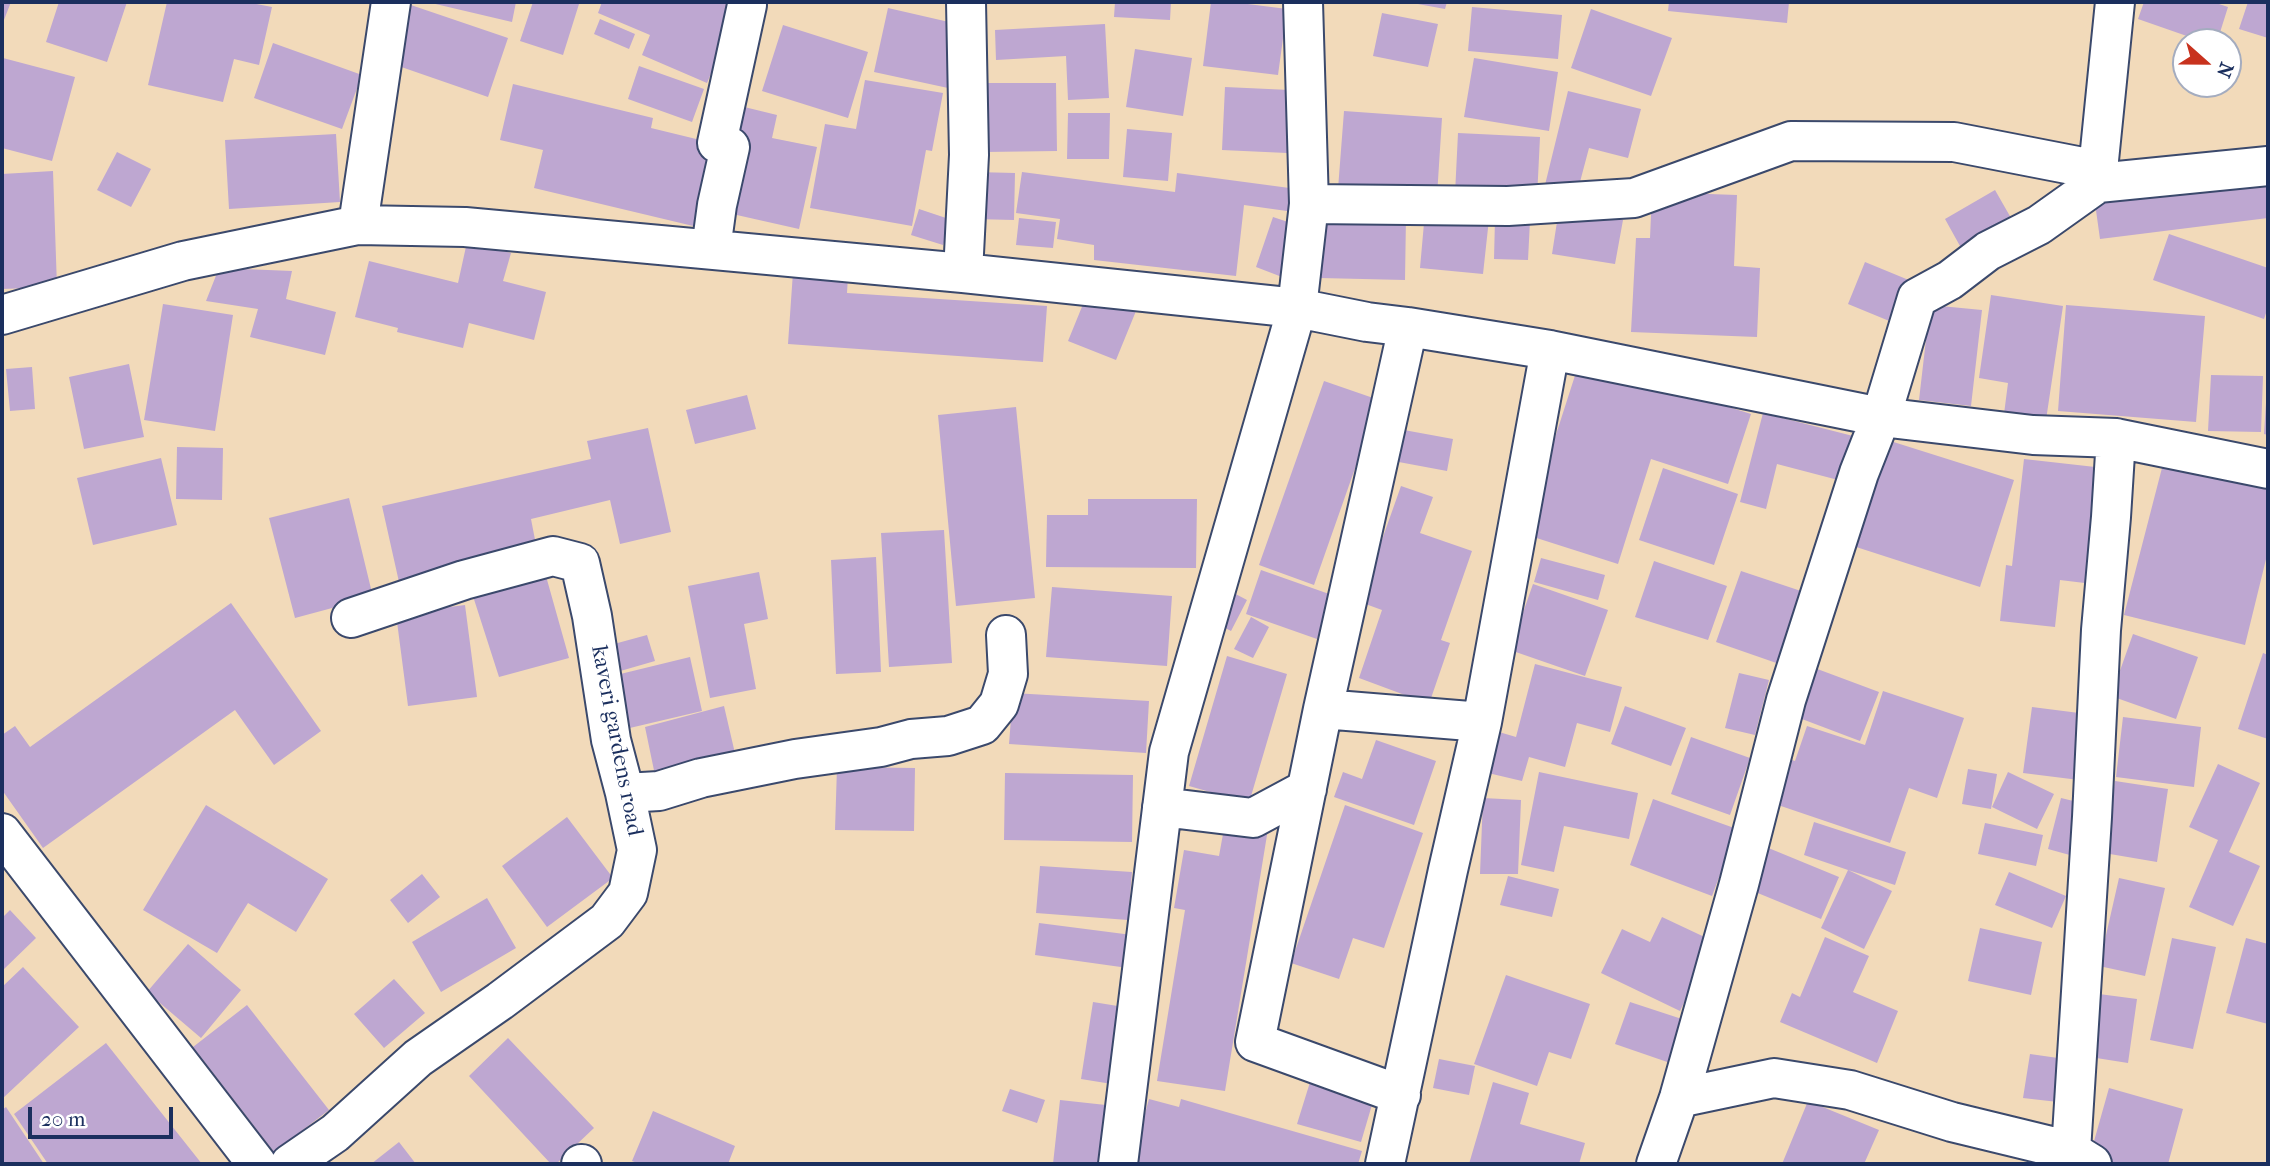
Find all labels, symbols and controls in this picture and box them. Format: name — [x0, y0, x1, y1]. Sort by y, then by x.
north arrow — [2172, 28, 2242, 98]
text: N — [2212, 59, 2238, 80]
street label: kaveri gardens road — [584, 643, 648, 839]
scale bar — [32, 1092, 177, 1136]
text: 20 m — [41, 1107, 85, 1131]

